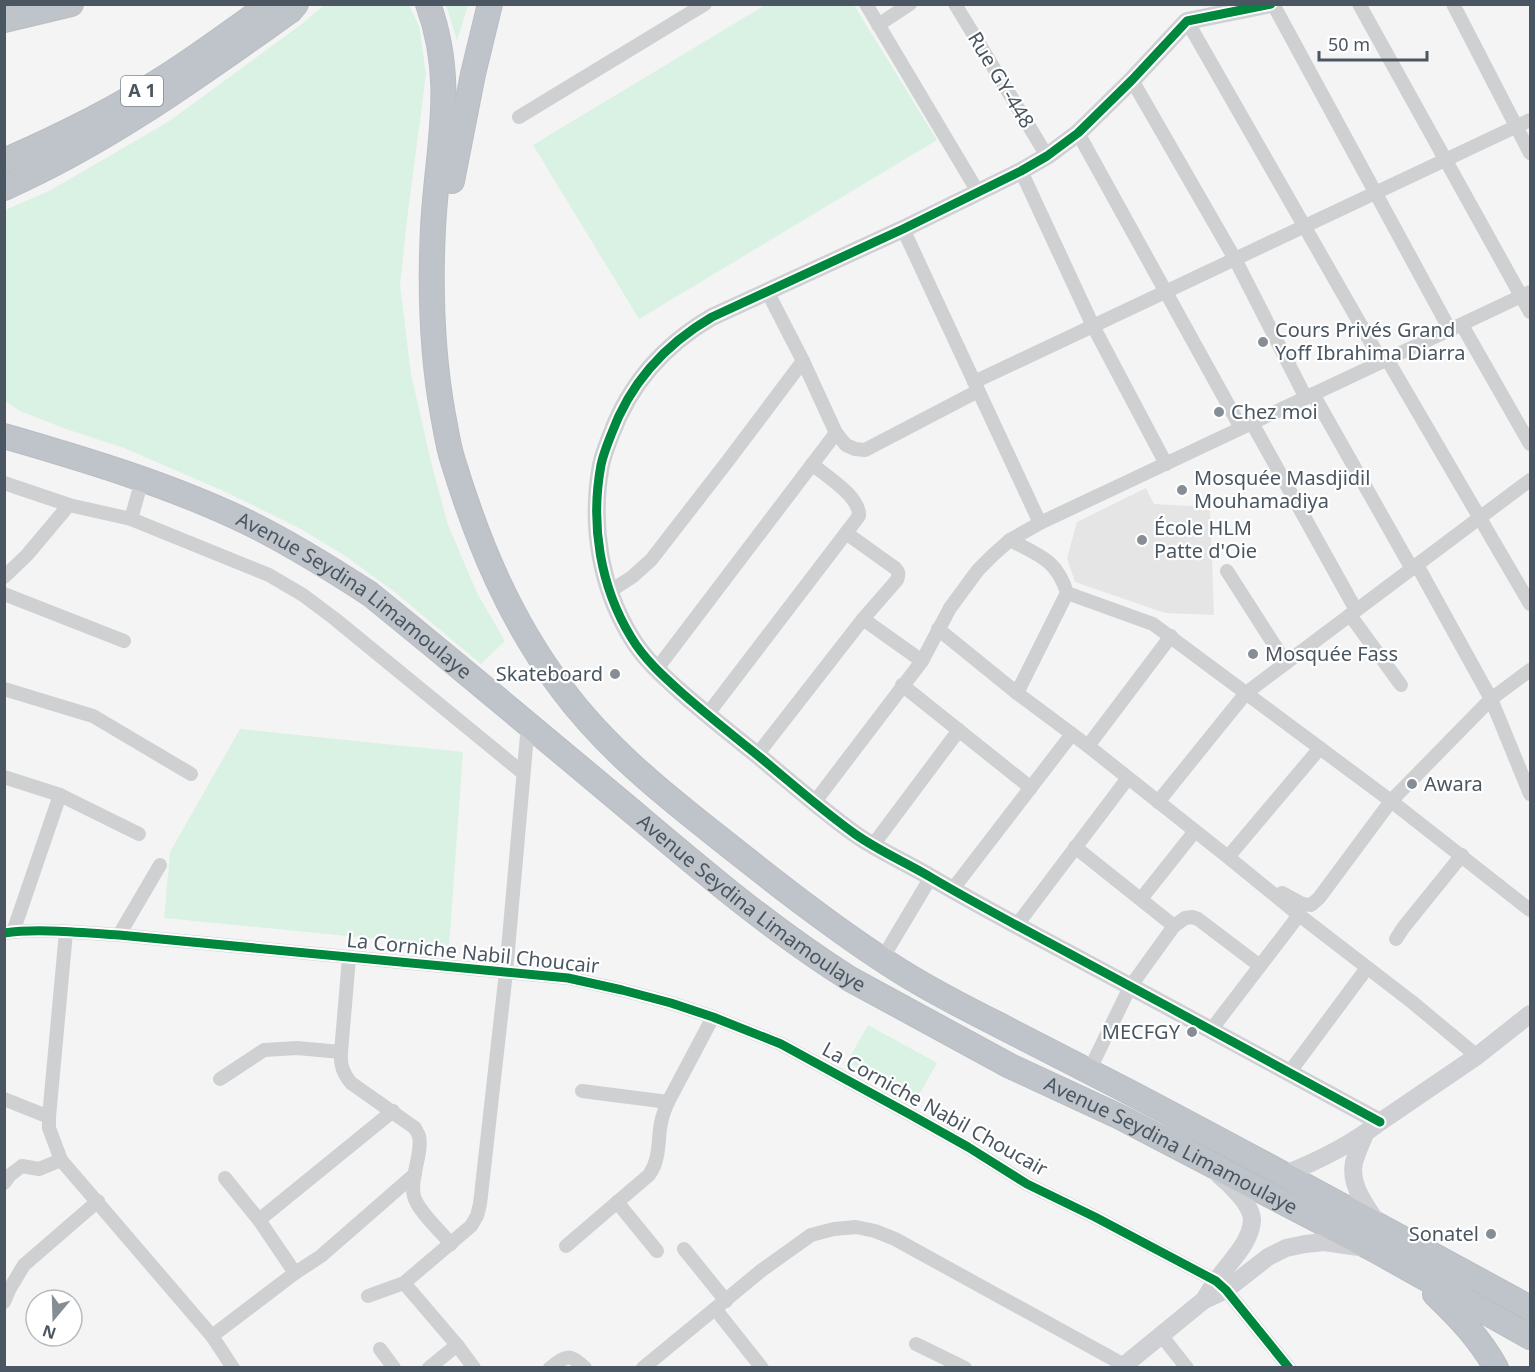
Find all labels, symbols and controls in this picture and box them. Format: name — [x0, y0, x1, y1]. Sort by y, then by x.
scale bar — [1319, 24, 1427, 62]
street label: Rue GY-448 — [962, 27, 1041, 133]
text: 50 m — [1328, 32, 1370, 56]
road number: A 1 — [121, 76, 163, 106]
place label: Cours Privés Grand Yoff Ibrahima Diarra — [1275, 316, 1466, 366]
marker: Cours Privés Grand Yoff Ibrahima Diarra — [1256, 335, 1270, 349]
place label: Chez moi — [1231, 398, 1318, 425]
marker: Chez moi — [1212, 405, 1226, 419]
place label: Mosquée Masdjidil Mouhamadiya — [1194, 464, 1370, 514]
marker: Mosquée Masdjidil Mouhamadiya — [1175, 483, 1189, 497]
street label: Avenue Seydina Limamoulaye — [232, 505, 478, 685]
place label: École HLM Patte d'Oie — [1154, 514, 1257, 564]
marker: École HLM Patte d'Oie — [1135, 533, 1149, 547]
place label: Mosquée Fass — [1265, 640, 1398, 667]
marker: Mosquée Fass — [1246, 647, 1260, 661]
place label: Skateboard — [496, 660, 603, 687]
marker: Skateboard — [608, 667, 622, 681]
place label: Awara — [1424, 770, 1483, 797]
marker: Awara — [1405, 777, 1419, 791]
street label: Avenue Seydina Limamoulaye — [632, 807, 871, 998]
street label: La Corniche Nabil Choucair — [345, 926, 601, 979]
place label: MECFGY — [1102, 1018, 1181, 1045]
marker: MECFGY — [1185, 1025, 1199, 1039]
street label: La Corniche Nabil Choucair — [818, 1035, 1053, 1182]
street label: Avenue Seydina Limamoulaye — [1040, 1070, 1303, 1220]
place label: Sonatel — [1409, 1220, 1479, 1247]
marker: Sonatel — [1484, 1227, 1498, 1241]
north arrow — [24, 1288, 84, 1348]
text: N — [39, 1320, 59, 1345]

